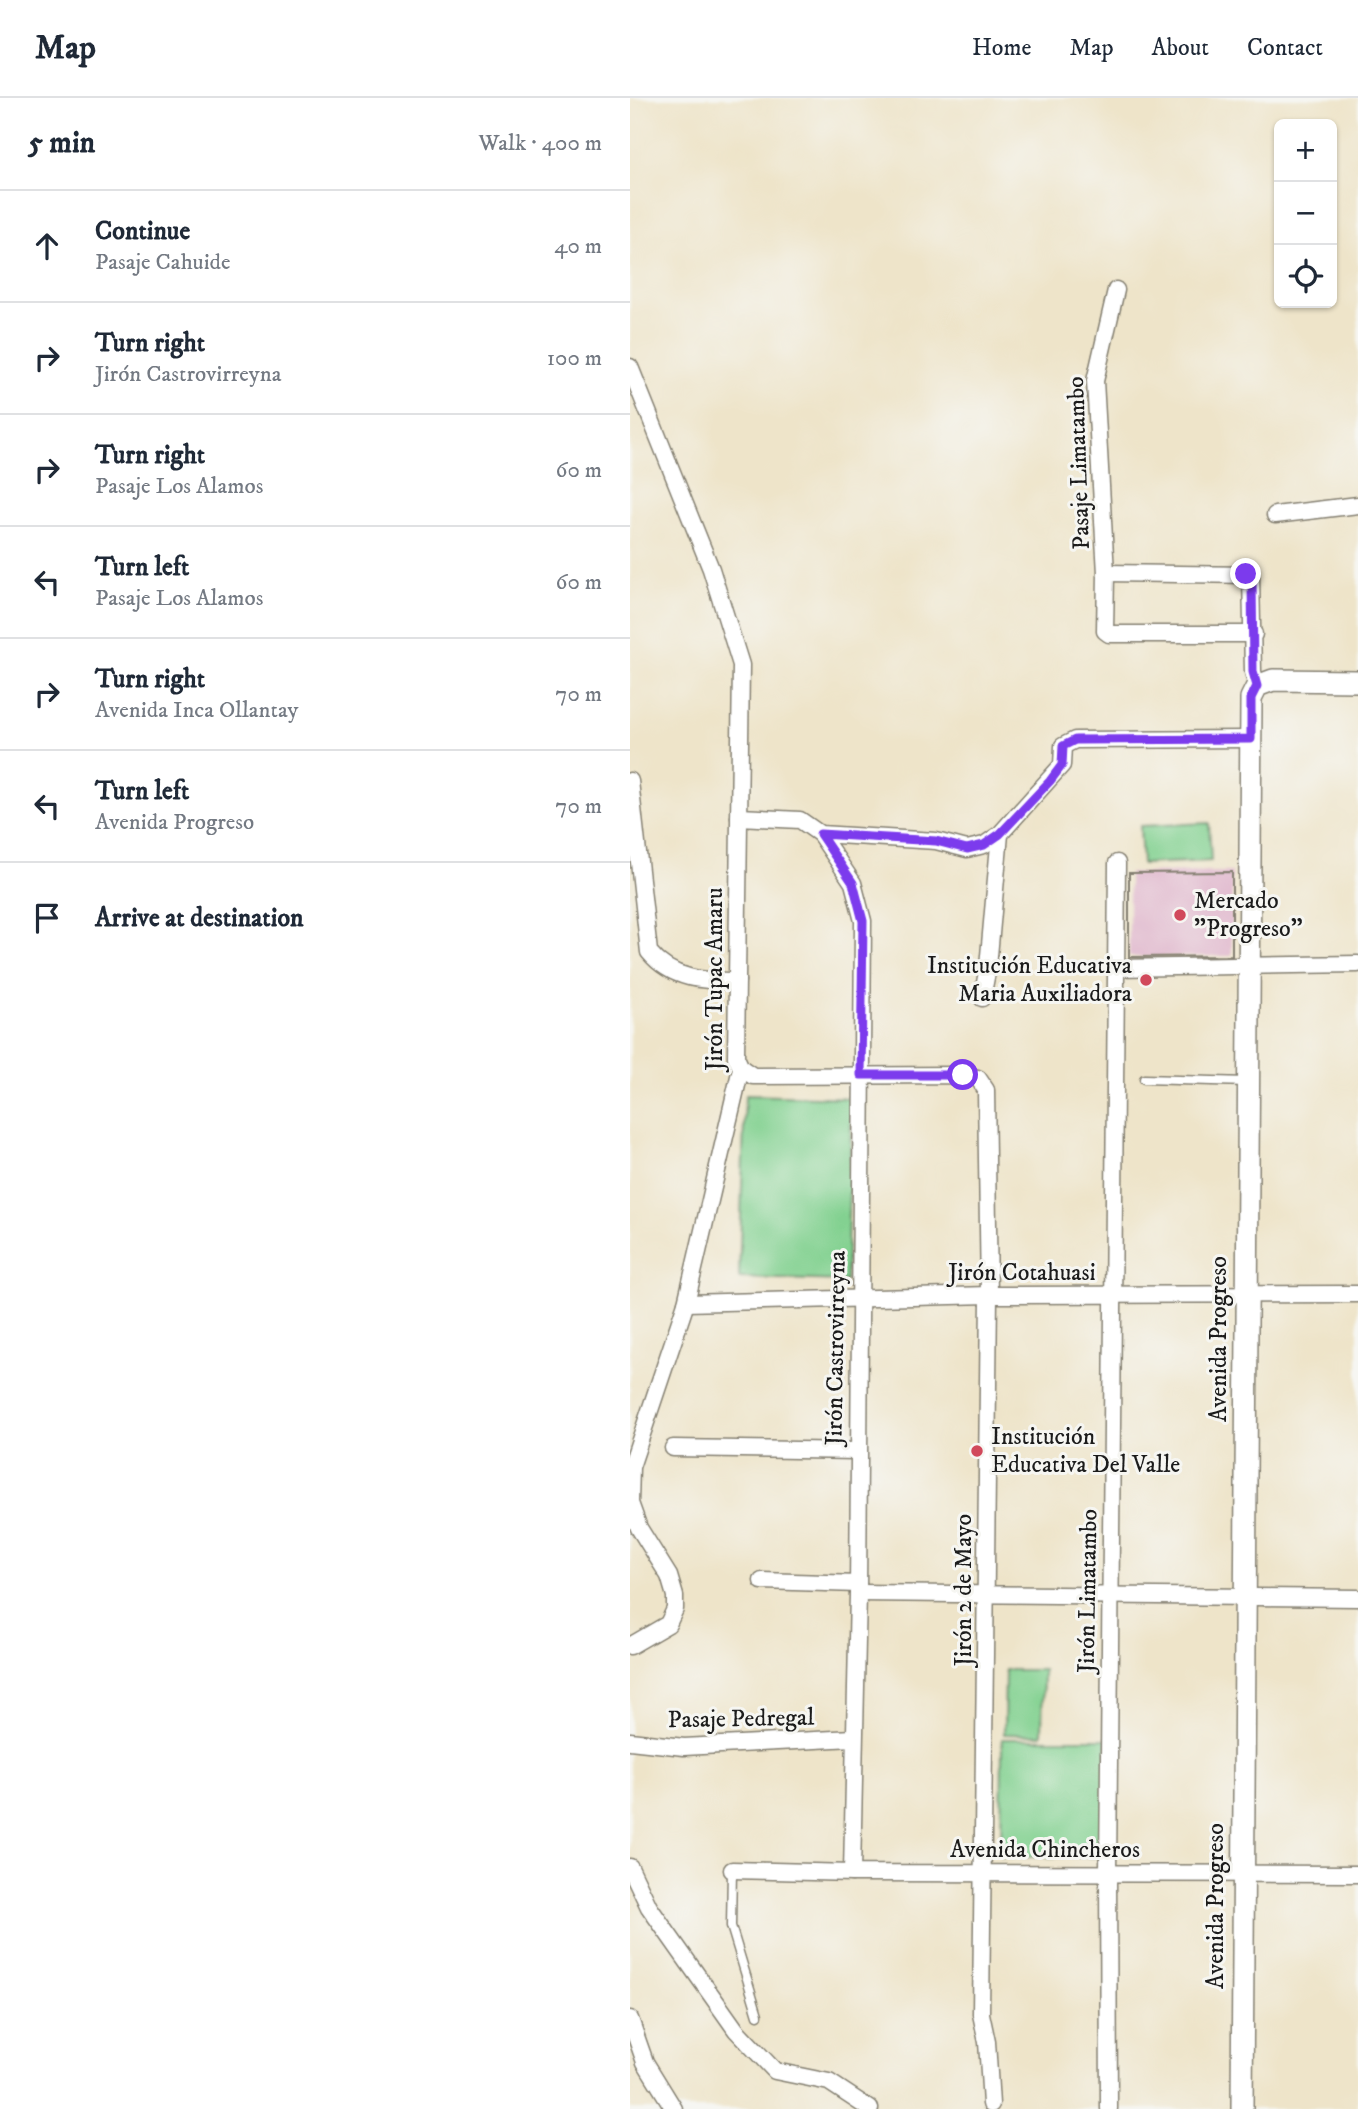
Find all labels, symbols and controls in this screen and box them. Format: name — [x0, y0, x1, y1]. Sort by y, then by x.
text: Map — [35, 28, 96, 69]
text: Home — [972, 33, 1031, 63]
text: Map — [1069, 33, 1114, 63]
text: About — [1152, 33, 1209, 63]
text: Contact — [1247, 33, 1323, 63]
map controls — [1274, 119, 1337, 308]
button: + — [1274, 119, 1337, 182]
text: 5 min — [28, 125, 95, 162]
text: Walk · 400 m — [479, 129, 602, 158]
button: − — [1274, 182, 1337, 245]
text: Continue — [95, 215, 190, 248]
icon: ahead — [28, 227, 66, 265]
text: 40 m — [554, 232, 602, 261]
button: locate — [1274, 245, 1337, 308]
text: Pasaje Cahuide — [95, 248, 231, 277]
text: Turn right — [95, 327, 205, 360]
icon: right — [28, 339, 66, 377]
text: 100 m — [547, 344, 602, 373]
text: Jirón Castrovirreyna — [95, 360, 282, 389]
street label: Pasaje Limatambo — [1061, 376, 1097, 550]
text: Turn right — [95, 439, 205, 472]
icon: right — [28, 451, 66, 489]
text: 60 m — [555, 456, 602, 485]
text: Pasaje Los Alamos — [95, 472, 263, 501]
text: Turn left — [95, 551, 189, 584]
route end — [1230, 558, 1261, 589]
icon: left — [28, 563, 66, 601]
text: 60 m — [555, 568, 602, 597]
text: Pasaje Los Alamos — [95, 584, 263, 613]
text: Turn right — [95, 663, 205, 696]
icon: right — [28, 675, 66, 713]
text: 70 m — [555, 680, 602, 709]
text: Avenida Inca Ollantay — [95, 696, 298, 725]
text: Turn left — [95, 775, 189, 808]
icon: left — [28, 787, 66, 825]
text: 70 m — [555, 792, 602, 821]
text: Avenida Progreso — [95, 808, 254, 837]
place label: Mercado "Progreso" — [1194, 886, 1303, 944]
street label: Jirón Tupac Amaru — [700, 887, 730, 1073]
icon: arrive — [28, 899, 66, 937]
text: Arrive at destination — [95, 902, 304, 935]
marker: Mercado "Progreso" — [1172, 907, 1188, 923]
place label: Institución Educativa Maria Auxiliadora — [927, 951, 1133, 1009]
marker: Institución Educativa Maria Auxiliadora — [1138, 972, 1154, 988]
route start — [947, 1059, 978, 1090]
street label: Jirón Castrovirreyna — [819, 1250, 853, 1448]
street label: Avenida Progreso — [1204, 1256, 1234, 1422]
street label: Jirón Cotahuasi — [946, 1258, 1096, 1288]
place label: Institución Educativa Del Valle — [991, 1422, 1180, 1480]
marker: Institución Educativa Del Valle — [969, 1443, 985, 1459]
street label: Jirón Limatambo — [1072, 1509, 1104, 1675]
street label: Jirón 2 de Mayo — [949, 1514, 979, 1668]
street label: Pasaje Pedregal — [667, 1703, 815, 1735]
street label: Avenida Progreso — [1201, 1823, 1231, 1989]
street label: Avenida Chincheros — [950, 1835, 1140, 1865]

